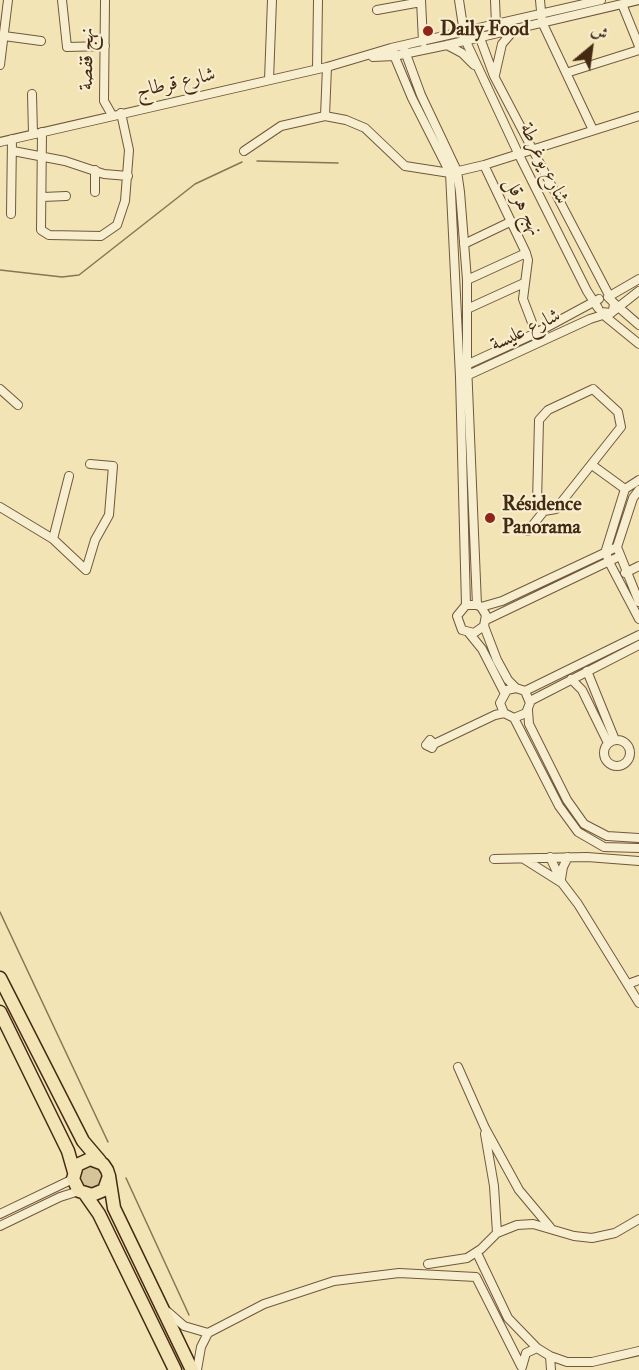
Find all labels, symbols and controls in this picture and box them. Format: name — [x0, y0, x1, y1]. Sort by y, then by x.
north arrow — [561, 18, 621, 78]
place label: Daily Food — [440, 19, 529, 43]
text: ش — [588, 20, 612, 45]
marker: Daily Food — [421, 24, 435, 38]
street label: نهج قفصة — [75, 27, 101, 91]
street label: شارع قرطاج — [134, 63, 218, 105]
street label: شارع يوغرطة — [513, 119, 573, 209]
street label: نهج هرقل — [498, 174, 546, 240]
street label: شارع عليسة — [487, 304, 565, 358]
place label: Résidence Panorama — [502, 494, 581, 541]
marker: Résidence Panorama — [483, 511, 497, 525]

